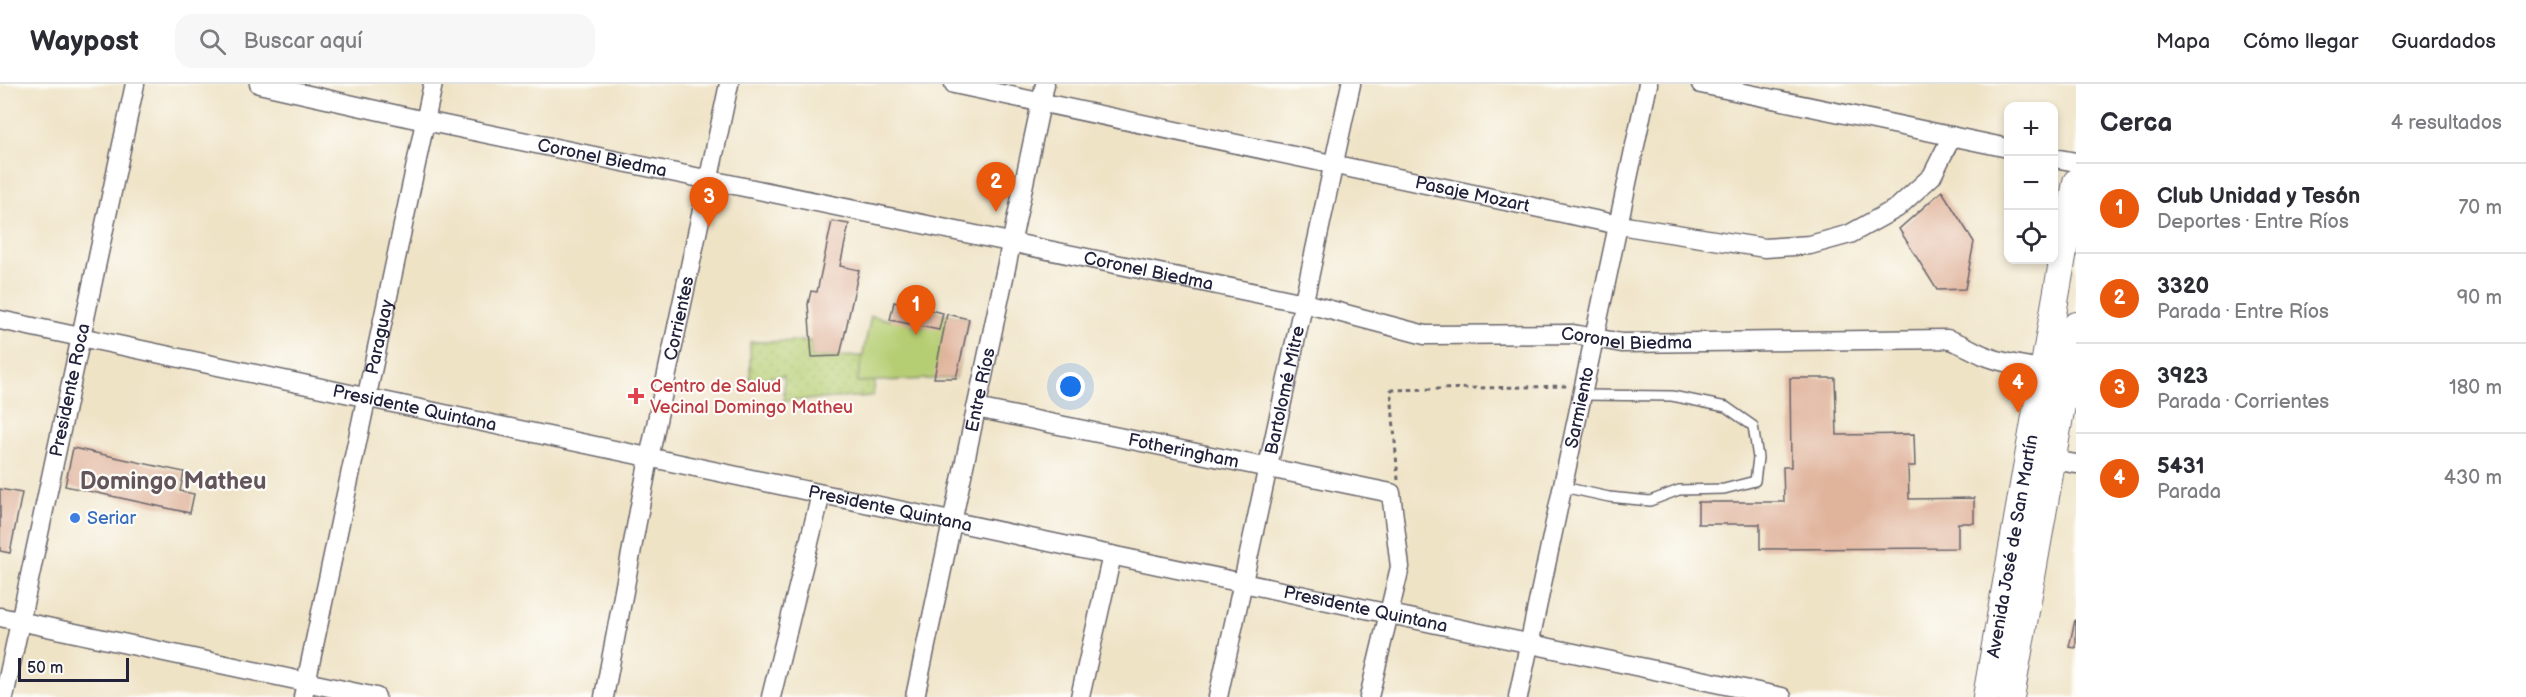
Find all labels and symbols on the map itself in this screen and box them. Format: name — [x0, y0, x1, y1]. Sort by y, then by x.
street label: Coronel Biedma — [535, 135, 669, 182]
pin: 2 — [976, 162, 1016, 212]
street label: Pasaje Mozart — [1413, 172, 1532, 217]
pin: 3 — [690, 178, 728, 227]
street label: Coronel Biedma — [1082, 248, 1215, 295]
street label: Corrientes — [660, 274, 699, 363]
pin: 1 — [896, 286, 936, 335]
street label: Paraguay — [362, 297, 398, 376]
street label: Presidente Roca — [46, 321, 95, 459]
street label: Bartolomé Mitre — [1261, 324, 1309, 457]
street label: Coronel Biedma — [1561, 324, 1692, 354]
street label: Entre Ríos — [961, 346, 1000, 434]
pin: 4 — [1998, 364, 2038, 413]
street label: Sarmiento — [1561, 365, 1599, 450]
your location — [1056, 372, 1085, 401]
place label: Centro de Salud Vecinal Domingo Matheu — [650, 376, 853, 418]
street label: Presidente Quintana — [331, 381, 499, 436]
marker: Centro de Salud Vecinal Domingo Matheu — [627, 387, 645, 405]
street label: Fotheringham — [1126, 429, 1241, 473]
street label: Avenida José de San Martín — [1983, 433, 2043, 660]
district label: Domingo Matheu — [80, 467, 266, 496]
street label: Presidente Quintana — [806, 481, 974, 536]
place label: Seriar — [87, 508, 136, 529]
marker: Seriar — [68, 511, 82, 525]
street label: Presidente Quintana — [1282, 582, 1450, 637]
scale bar — [18, 655, 129, 682]

